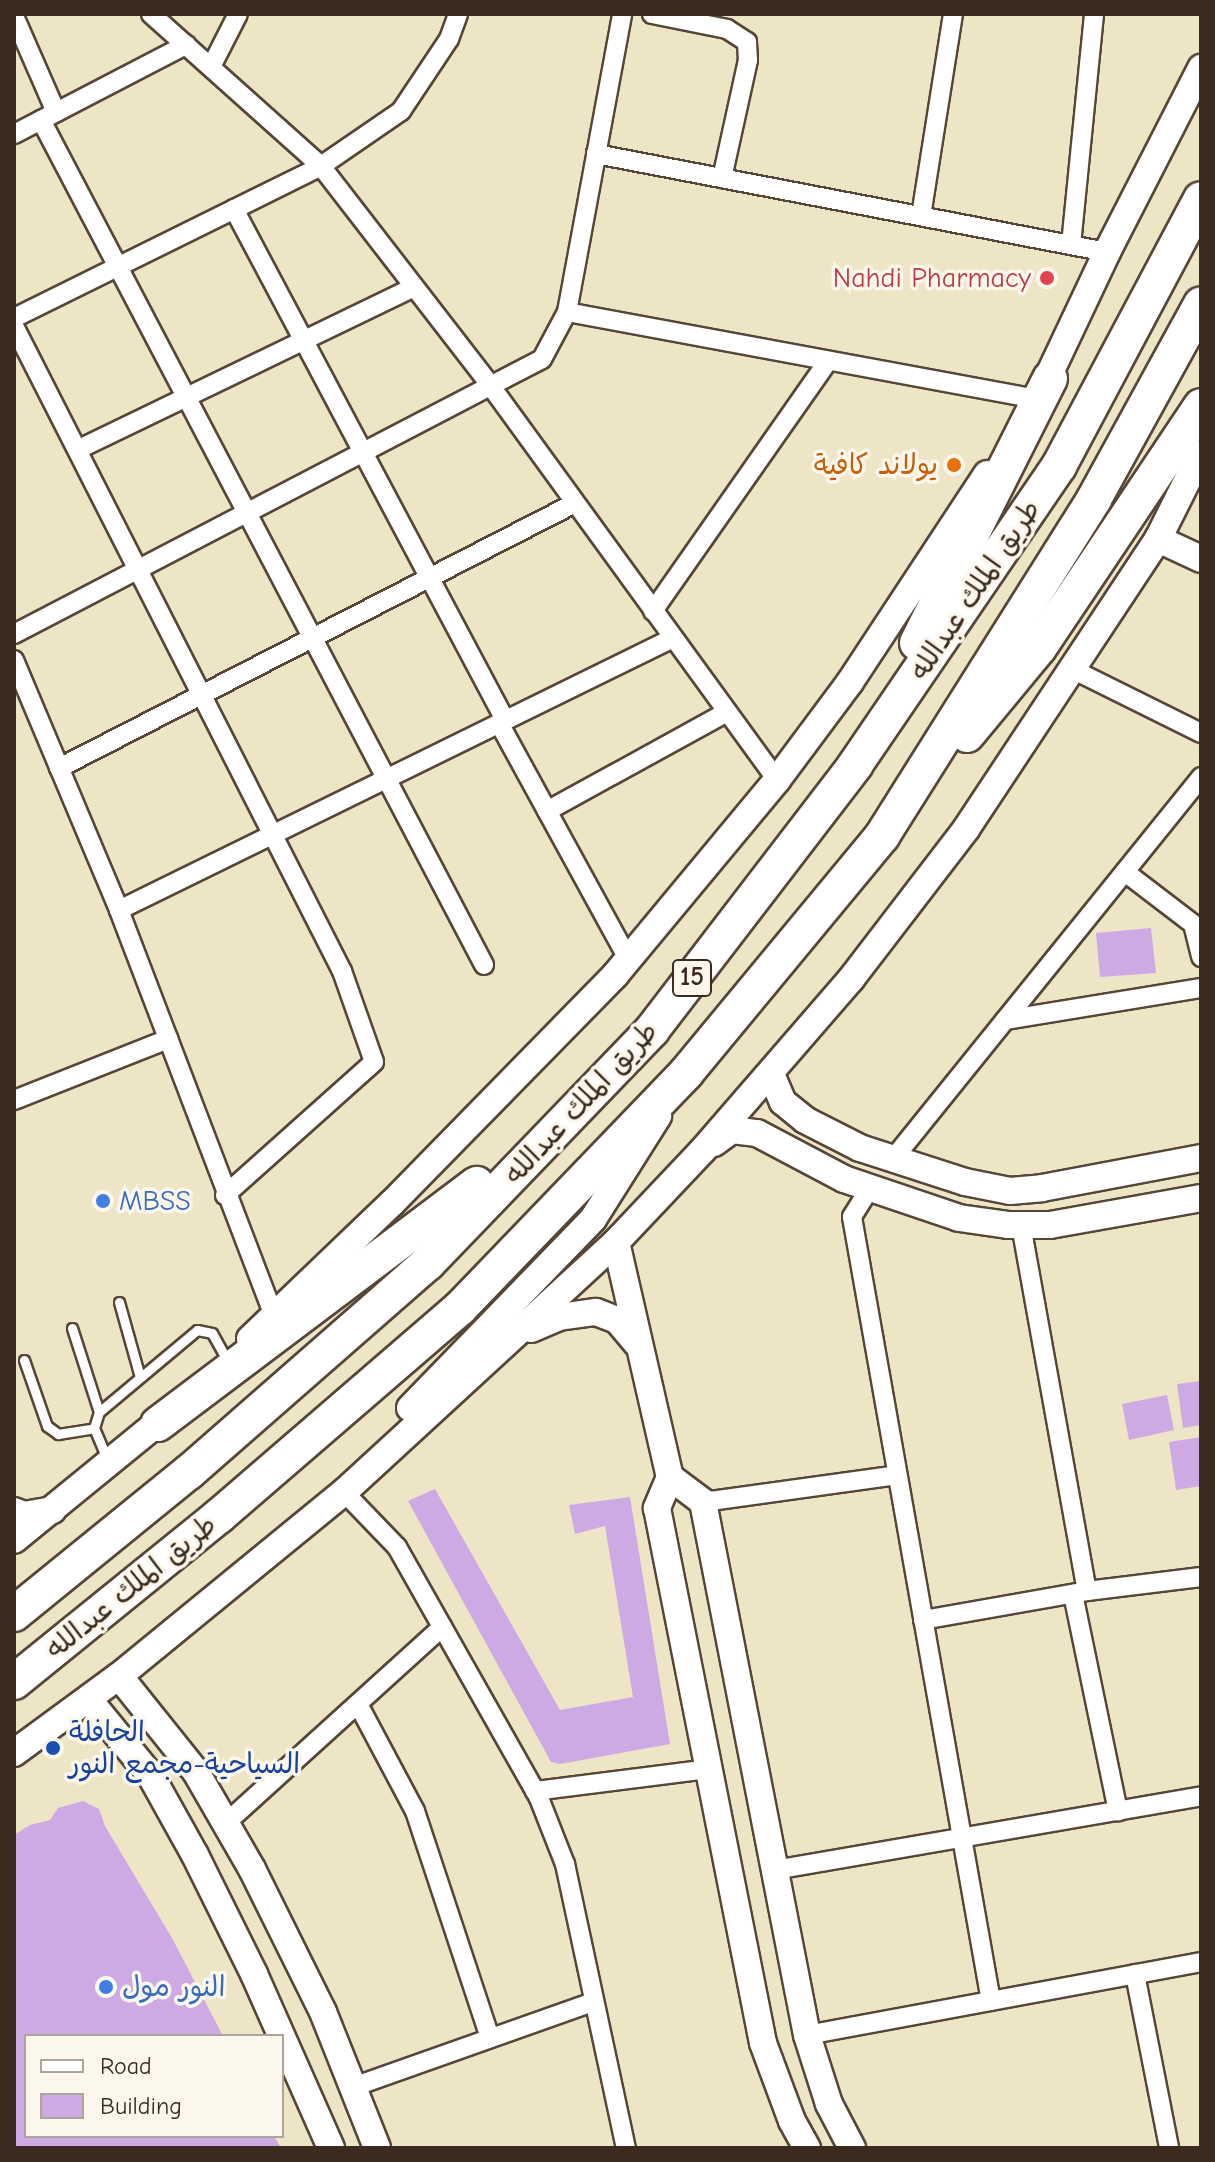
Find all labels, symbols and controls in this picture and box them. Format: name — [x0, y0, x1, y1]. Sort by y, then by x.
place label: Nahdi Pharmacy — [833, 261, 1031, 295]
marker: Nahdi Pharmacy — [1038, 269, 1056, 287]
place label: يولاند كافية — [814, 448, 938, 482]
marker: يولاند كافية — [945, 456, 963, 474]
street label: طريق الملك عبدالله — [902, 494, 1048, 686]
road number: 15 — [670, 956, 714, 1000]
street label: طريق الملك عبدالله — [497, 1015, 665, 1191]
place label: MBSS — [119, 1184, 191, 1218]
marker: MBSS — [94, 1192, 112, 1210]
street label: طريق الملك عبدالله — [39, 1508, 223, 1666]
place label: الحافلة السياحية-مجمع النور — [69, 1715, 300, 1781]
marker: الحافلة السياحية-مجمع النور — [44, 1739, 62, 1757]
place label: النور مول — [122, 1970, 225, 2004]
marker: النور مول — [97, 1978, 115, 1996]
legend — [24, 2034, 284, 2138]
text: Road — [100, 2052, 152, 2080]
text: Building — [100, 2092, 182, 2120]

